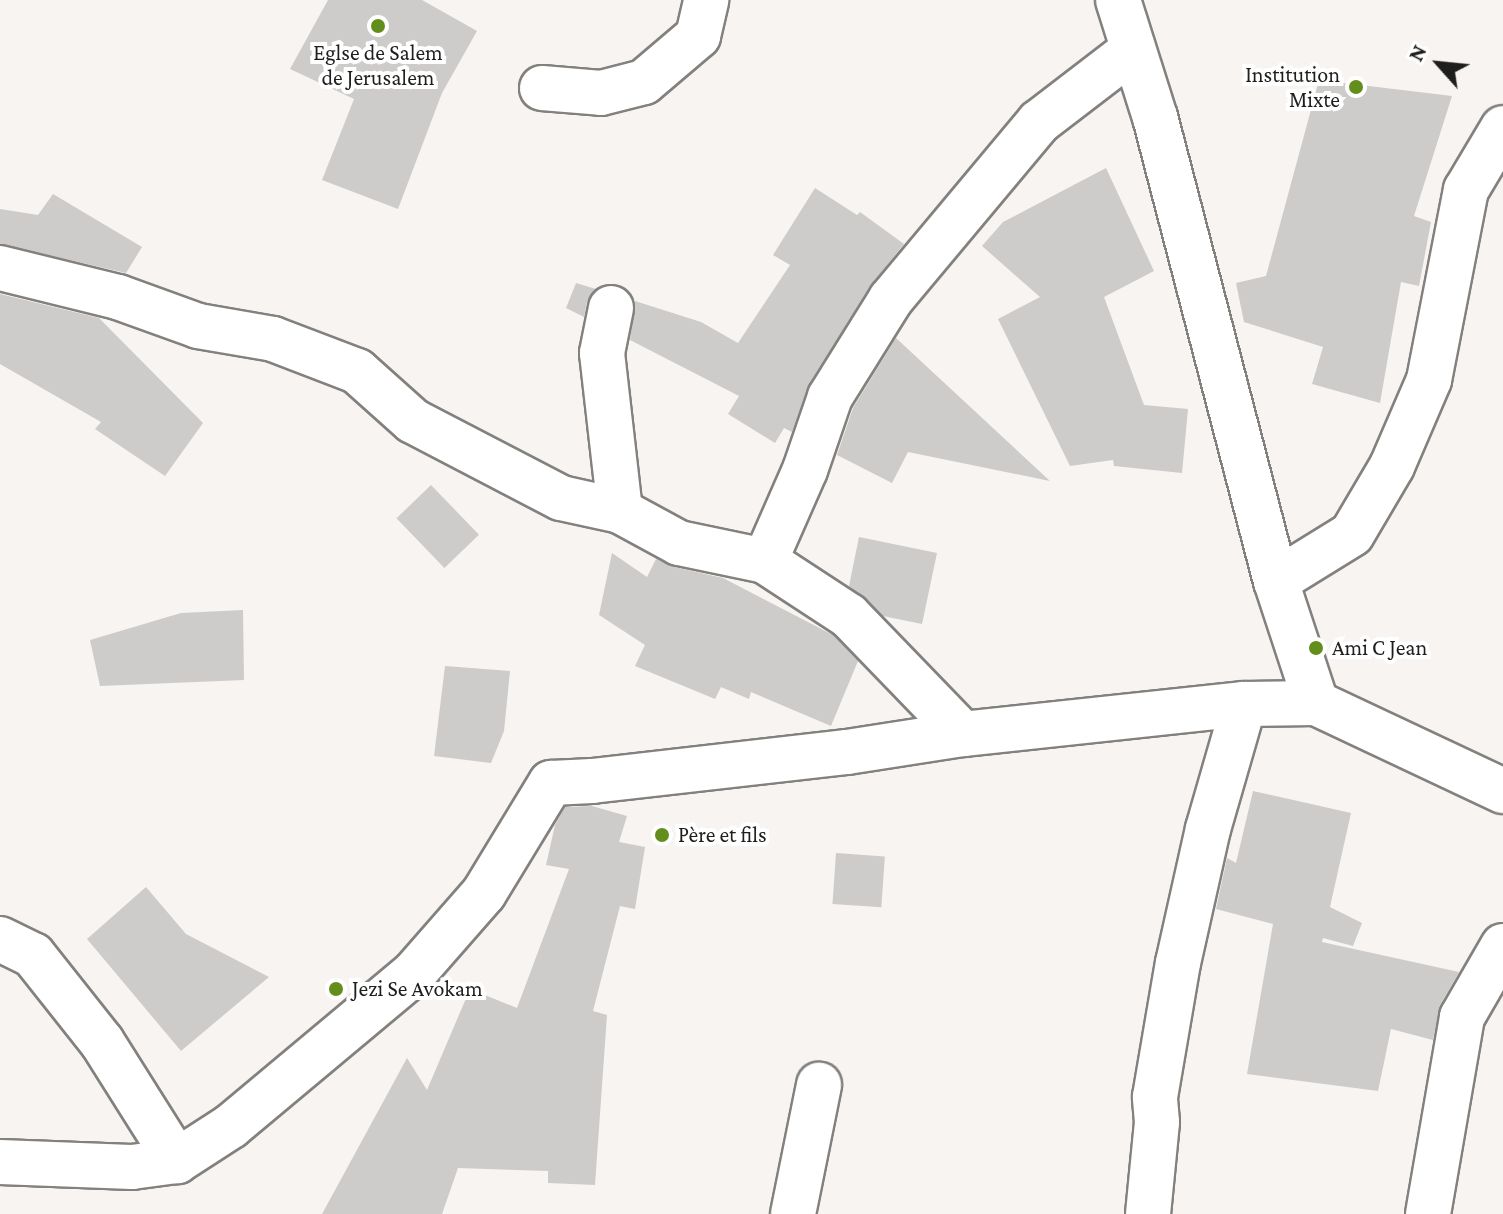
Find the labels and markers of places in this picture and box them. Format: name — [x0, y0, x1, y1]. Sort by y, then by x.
marker: Eglse de Salem de Jerusalem — [369, 17, 387, 35]
place label: Eglse de Salem de Jerusalem — [313, 39, 443, 90]
place label: Institution Mixte — [1245, 61, 1340, 112]
marker: Institution Mixte — [1347, 78, 1365, 96]
place label: Ami C Jean — [1332, 635, 1427, 661]
marker: Ami C Jean — [1307, 639, 1325, 657]
place label: Père et fils — [678, 822, 767, 848]
marker: Père et fils — [653, 826, 671, 844]
place label: Jezi Se Avokam — [352, 976, 483, 1002]
marker: Jezi Se Avokam — [327, 980, 345, 998]

